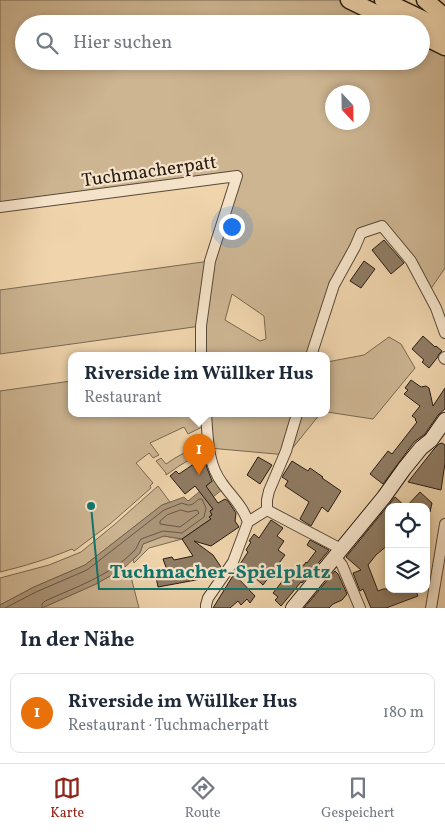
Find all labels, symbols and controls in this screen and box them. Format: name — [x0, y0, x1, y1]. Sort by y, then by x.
search box — [15, 15, 430, 70]
icon: search — [33, 29, 61, 57]
text: Hier suchen — [73, 30, 172, 56]
north arrow — [325, 85, 370, 130]
street label: Tuchmacherpatt — [80, 150, 219, 194]
your location — [219, 214, 245, 240]
popup — [68, 352, 330, 417]
text: Riverside im Wüllker Hus — [84, 361, 314, 387]
text: Restaurant — [84, 387, 162, 409]
pin: 1 — [183, 434, 215, 475]
map controls — [385, 503, 430, 593]
button: locate — [385, 503, 430, 548]
button: layers — [385, 548, 430, 593]
callout: Tuchmacher-Spielplatz — [99, 554, 341, 589]
text: Tuchmacher-Spielplatz — [109, 559, 331, 587]
text: In der Nähe — [20, 626, 135, 655]
text: Riverside im Wüllker Hus — [68, 689, 297, 715]
text: 1 — [34, 702, 40, 724]
text: 180 m — [383, 702, 424, 724]
text: Restaurant · Tuchmacherpatt — [68, 715, 269, 737]
tab: Karte — [50, 774, 84, 823]
tab: Route — [185, 774, 221, 823]
tab: Gespeichert — [321, 774, 395, 823]

